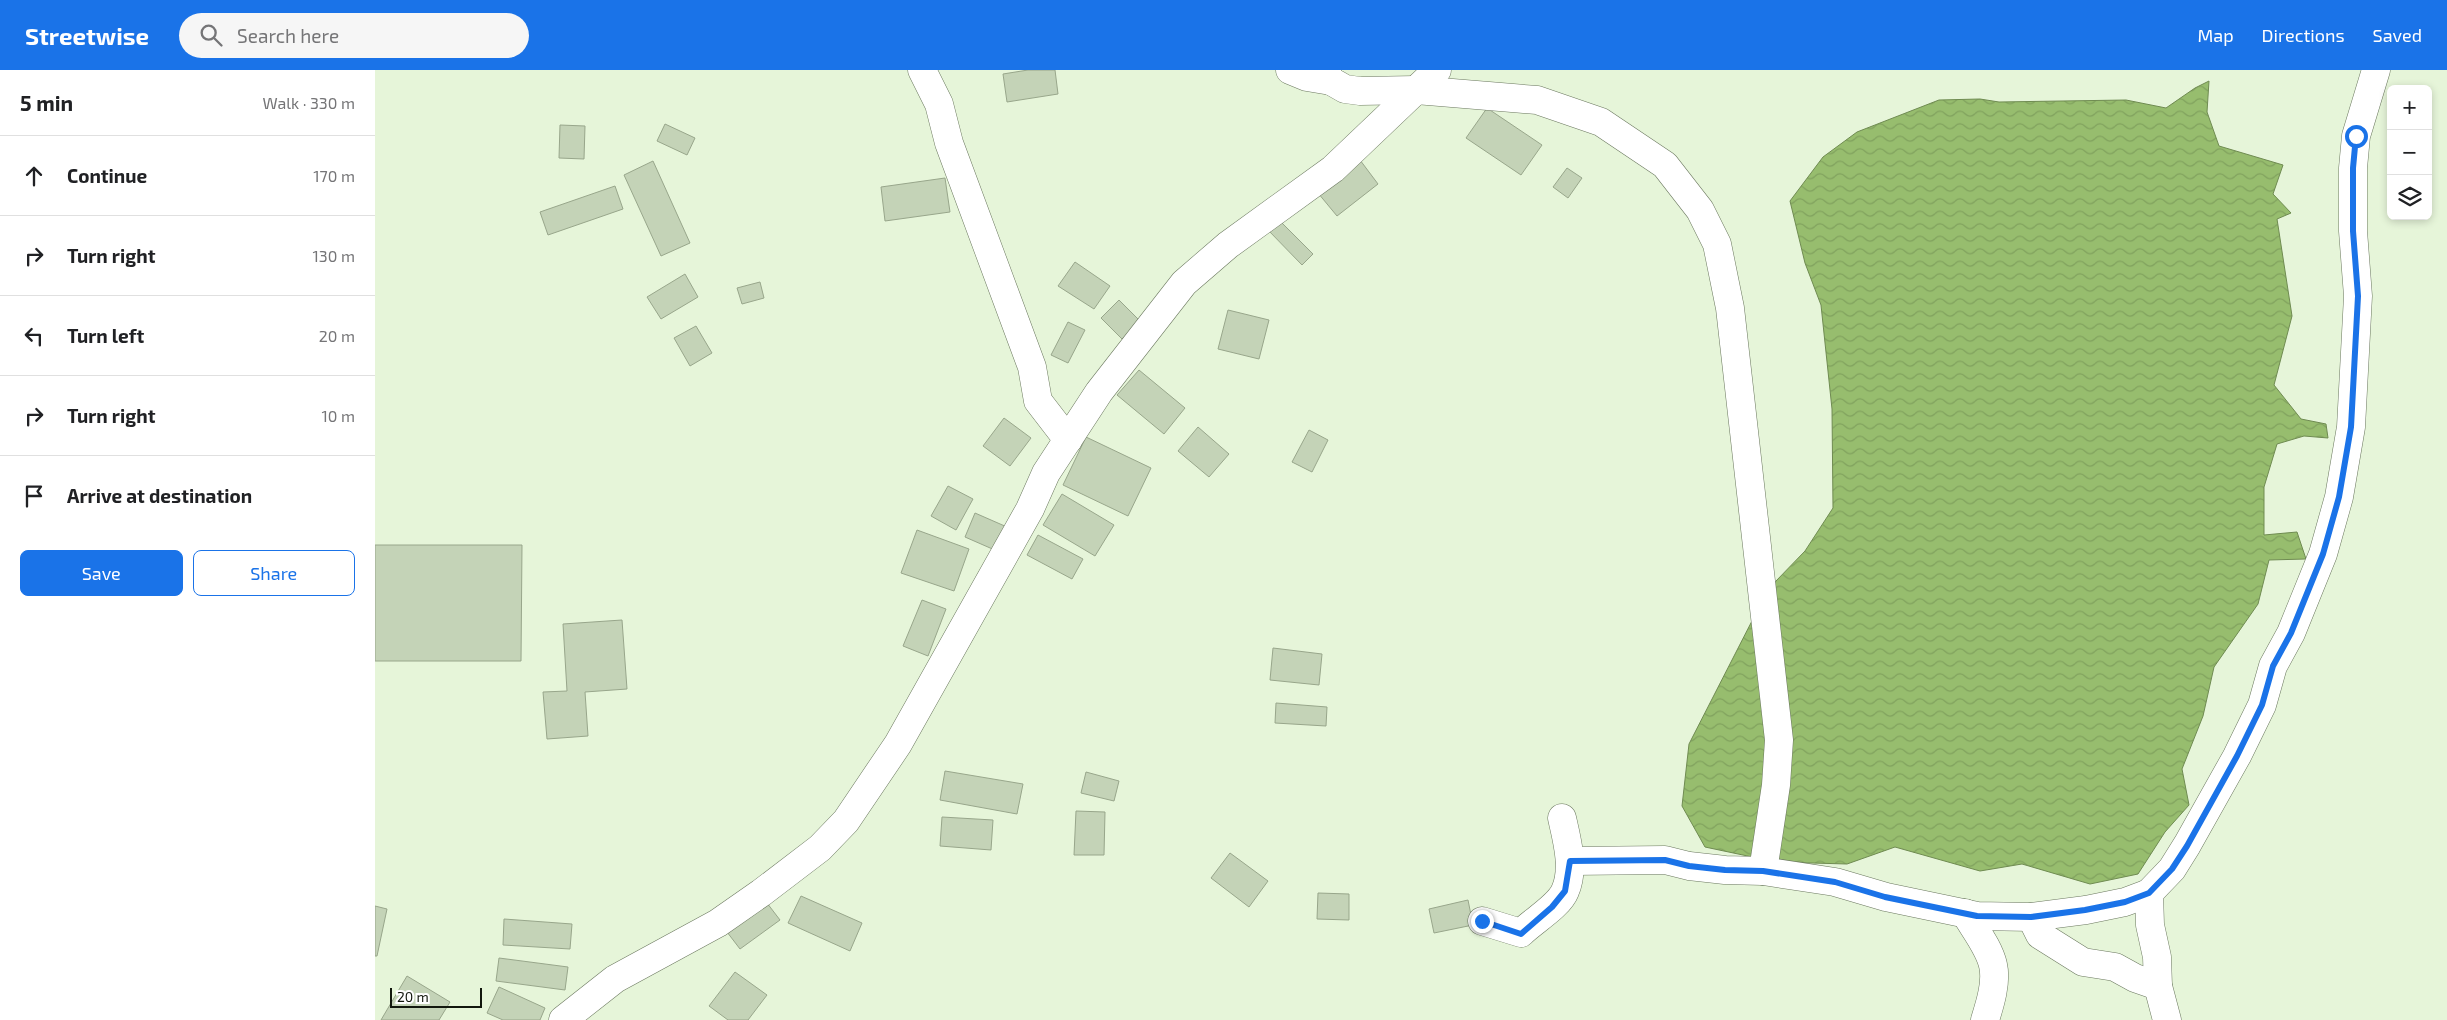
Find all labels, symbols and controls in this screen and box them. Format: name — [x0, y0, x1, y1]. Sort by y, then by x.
search box — [179, 13, 529, 58]
text: Streetwise — [25, 21, 149, 50]
icon: search — [197, 21, 225, 49]
text: Search here — [237, 24, 339, 47]
text: Map — [2197, 24, 2234, 46]
text: Directions — [2262, 24, 2345, 46]
text: Saved — [2373, 24, 2422, 46]
map controls — [2387, 85, 2432, 220]
button: + — [2387, 85, 2432, 130]
text: 5 min — [20, 90, 73, 115]
text: Walk · 330 m — [263, 93, 355, 112]
route start — [2345, 125, 2368, 148]
button: − — [2387, 130, 2432, 175]
icon: ahead — [20, 162, 48, 190]
text: Continue — [67, 164, 147, 187]
text: 170 m — [313, 166, 355, 185]
button: layers — [2387, 175, 2432, 220]
icon: right — [20, 242, 48, 270]
text: Turn right — [67, 244, 155, 267]
text: 130 m — [313, 246, 355, 265]
icon: left — [20, 322, 48, 350]
text: Turn left — [67, 324, 144, 347]
text: 20 m — [319, 326, 355, 345]
icon: right — [20, 402, 48, 430]
text: Turn right — [67, 404, 155, 427]
text: 10 m — [321, 406, 355, 425]
icon: arrive — [20, 482, 48, 510]
text: Arrive at destination — [67, 484, 252, 507]
button: Save — [20, 550, 183, 596]
button: Share — [193, 550, 355, 596]
route end — [1471, 910, 1494, 933]
scale bar — [390, 985, 483, 1008]
text: 20 m — [397, 988, 429, 1005]

